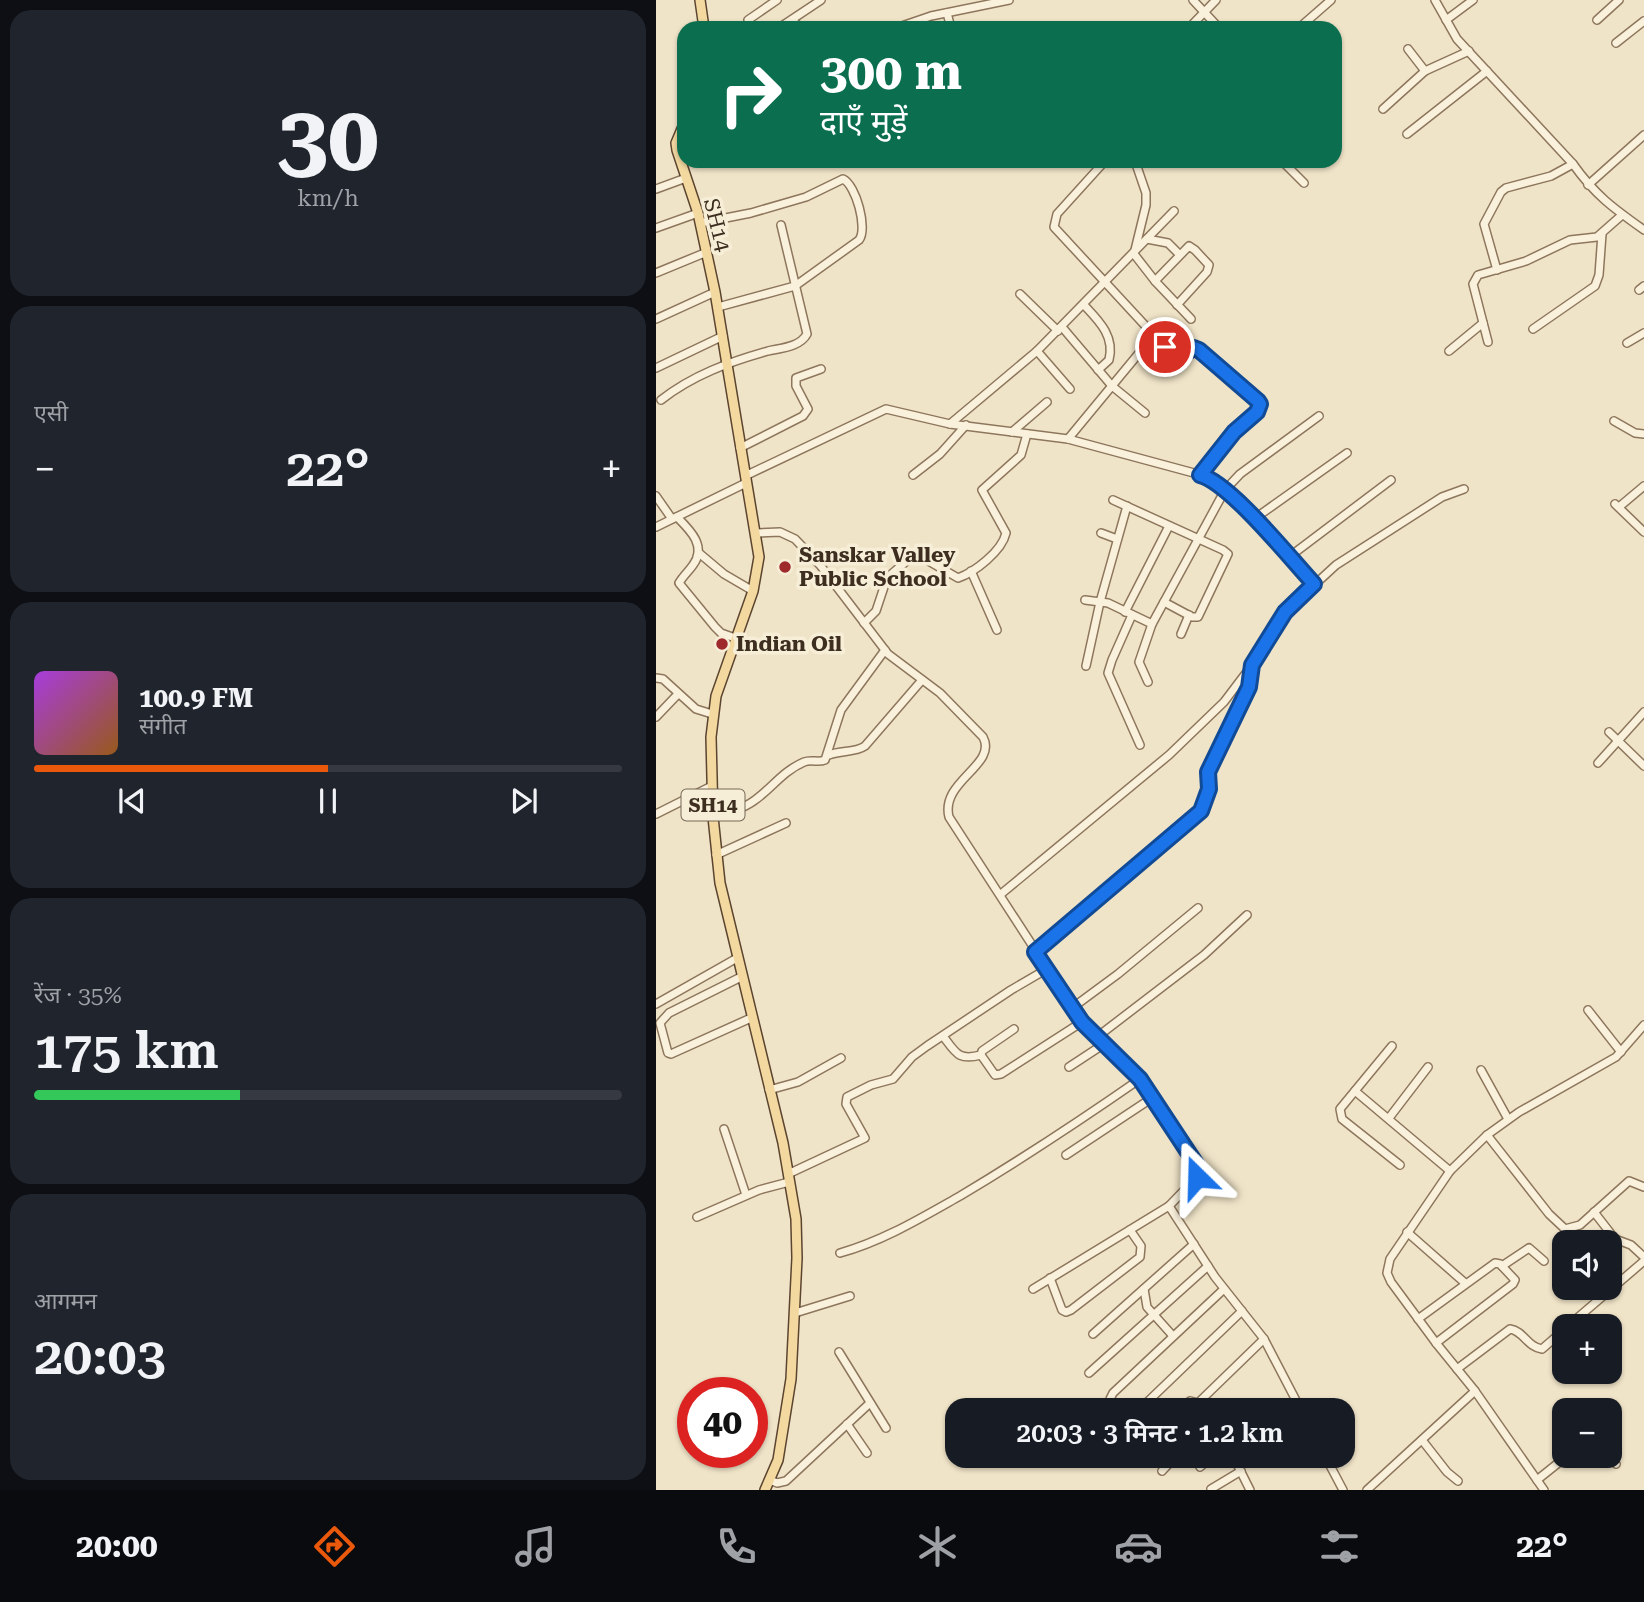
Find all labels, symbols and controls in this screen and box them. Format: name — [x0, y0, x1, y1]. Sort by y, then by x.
text: 300 m — [820, 44, 962, 101]
icon: right — [705, 49, 796, 140]
text: 30 — [277, 86, 379, 192]
text: दाएँ मुड़ें — [820, 103, 907, 141]
text: km/h — [297, 185, 359, 212]
street label: SH14 — [699, 196, 735, 254]
pin — [1135, 317, 1195, 377]
icon: arrive — [1146, 328, 1184, 366]
text: एसी — [34, 400, 68, 427]
text: 22° — [286, 438, 370, 499]
text: − — [34, 447, 55, 491]
text: + — [601, 447, 622, 491]
place label: Sanskar Valley Public School — [799, 543, 956, 591]
marker: Sanskar Valley Public School — [777, 559, 793, 575]
place label: Indian Oil — [736, 632, 842, 656]
marker: Indian Oil — [714, 636, 730, 652]
text: 100.9 FM — [139, 683, 253, 713]
text: संगीत — [139, 713, 187, 740]
icon: previous — [113, 782, 151, 820]
icon: pause — [309, 782, 347, 820]
icon: next — [505, 782, 543, 820]
road number: SH14 — [681, 790, 744, 820]
text: रेंज · 35% — [34, 982, 122, 1009]
text: 175 km — [34, 1020, 219, 1081]
position arrow — [1160, 1140, 1234, 1214]
map controls — [1552, 1230, 1622, 1468]
button: sound — [1552, 1230, 1622, 1300]
text: आगमन — [34, 1288, 97, 1315]
button: + — [1552, 1314, 1622, 1384]
text: 20:03 — [34, 1326, 166, 1387]
speed limit sign: 40 — [677, 1377, 768, 1468]
button: − — [1552, 1398, 1622, 1468]
text: 20:03 · 3 मिनट · 1.2 km — [1017, 1418, 1283, 1448]
icon: directions — [310, 1522, 359, 1571]
icon: music — [511, 1522, 560, 1571]
icon: phone — [712, 1522, 761, 1571]
icon: climate — [913, 1522, 962, 1571]
icon: car — [1114, 1522, 1163, 1571]
icon: filters — [1315, 1522, 1364, 1571]
text: 20:00 — [76, 1527, 158, 1565]
text: 22° — [1516, 1527, 1568, 1565]

